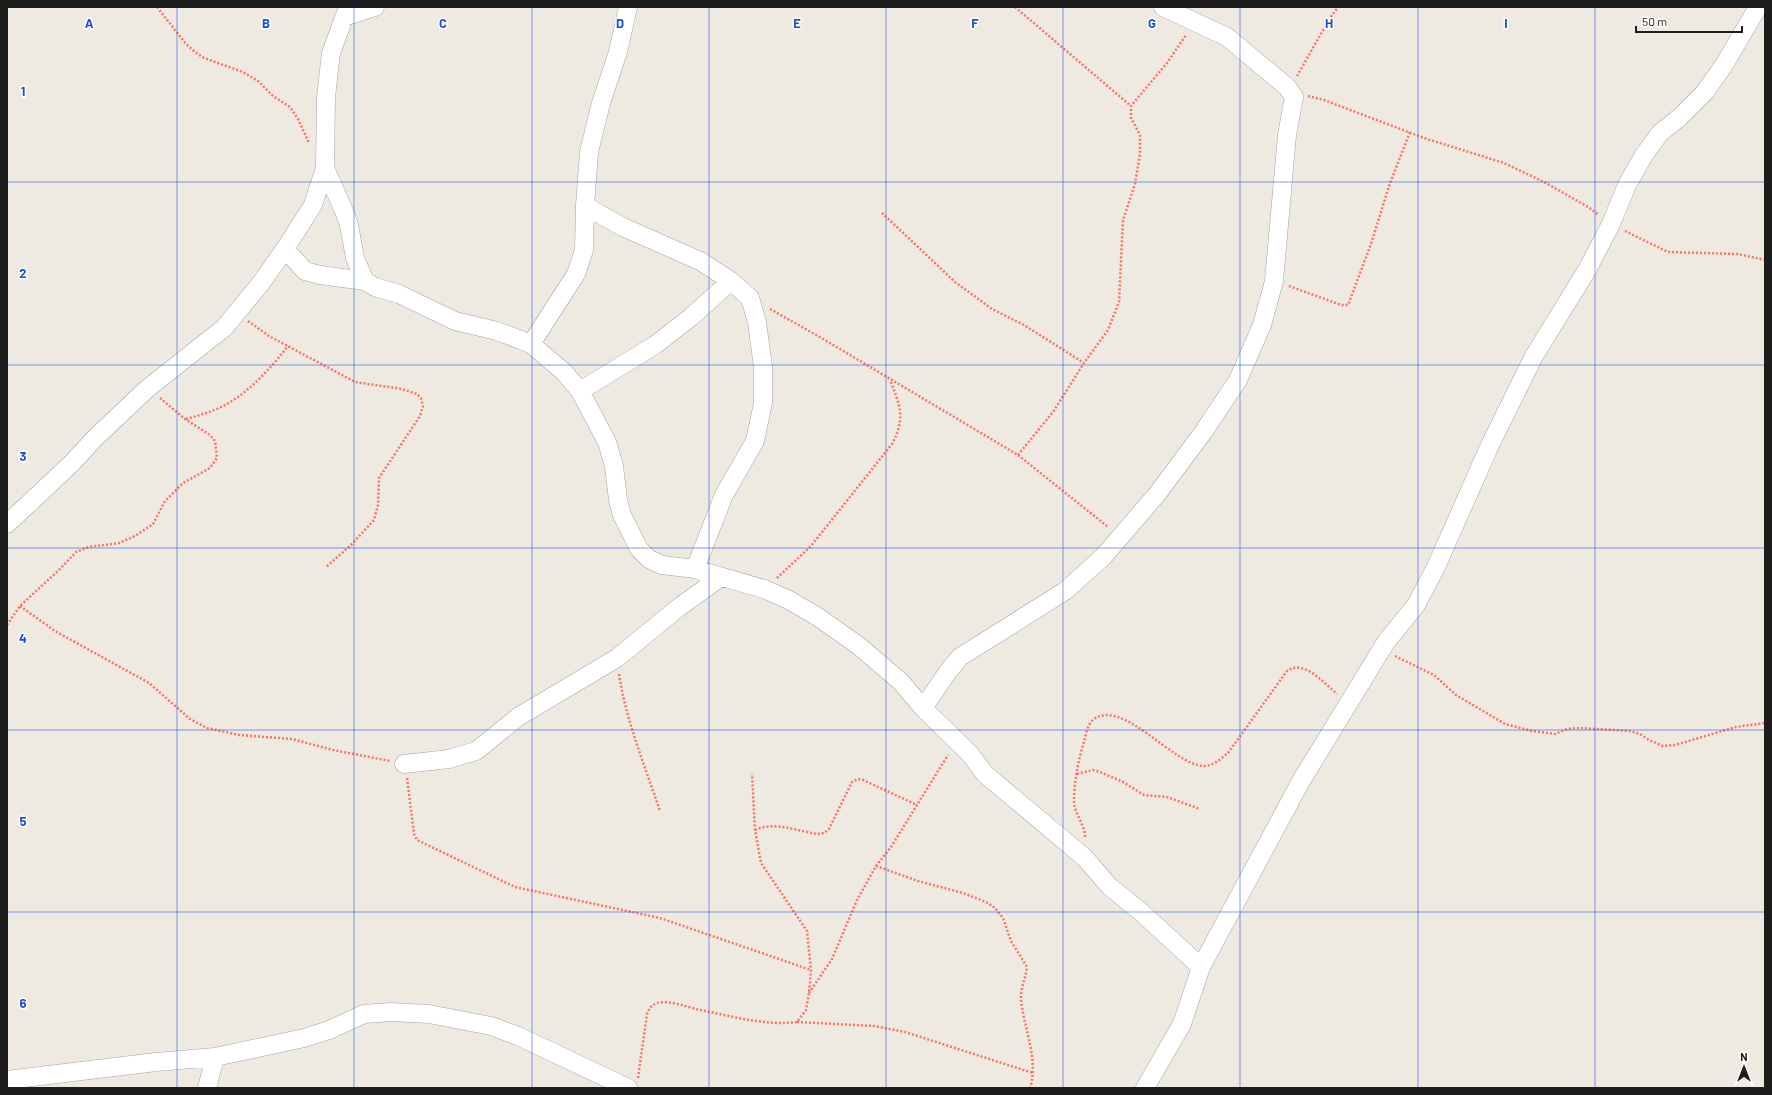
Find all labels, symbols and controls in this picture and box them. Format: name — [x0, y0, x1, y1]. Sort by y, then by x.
scale bar — [1636, 8, 1742, 34]
text: 50 m — [1642, 14, 1667, 28]
text: A — [85, 15, 94, 31]
text: B — [262, 15, 270, 31]
text: C — [439, 15, 447, 31]
text: D — [616, 15, 624, 31]
text: E — [793, 15, 801, 31]
text: F — [971, 15, 979, 31]
text: G — [1148, 15, 1156, 31]
text: H — [1325, 15, 1333, 31]
text: I — [1504, 15, 1508, 31]
text: 1 — [21, 83, 25, 99]
text: 2 — [19, 265, 27, 281]
text: 3 — [19, 448, 27, 464]
text: 4 — [19, 630, 27, 646]
text: 5 — [19, 813, 27, 829]
text: 6 — [20, 995, 27, 1011]
north arrow — [1724, 1047, 1764, 1087]
text: N — [1740, 1050, 1748, 1063]

